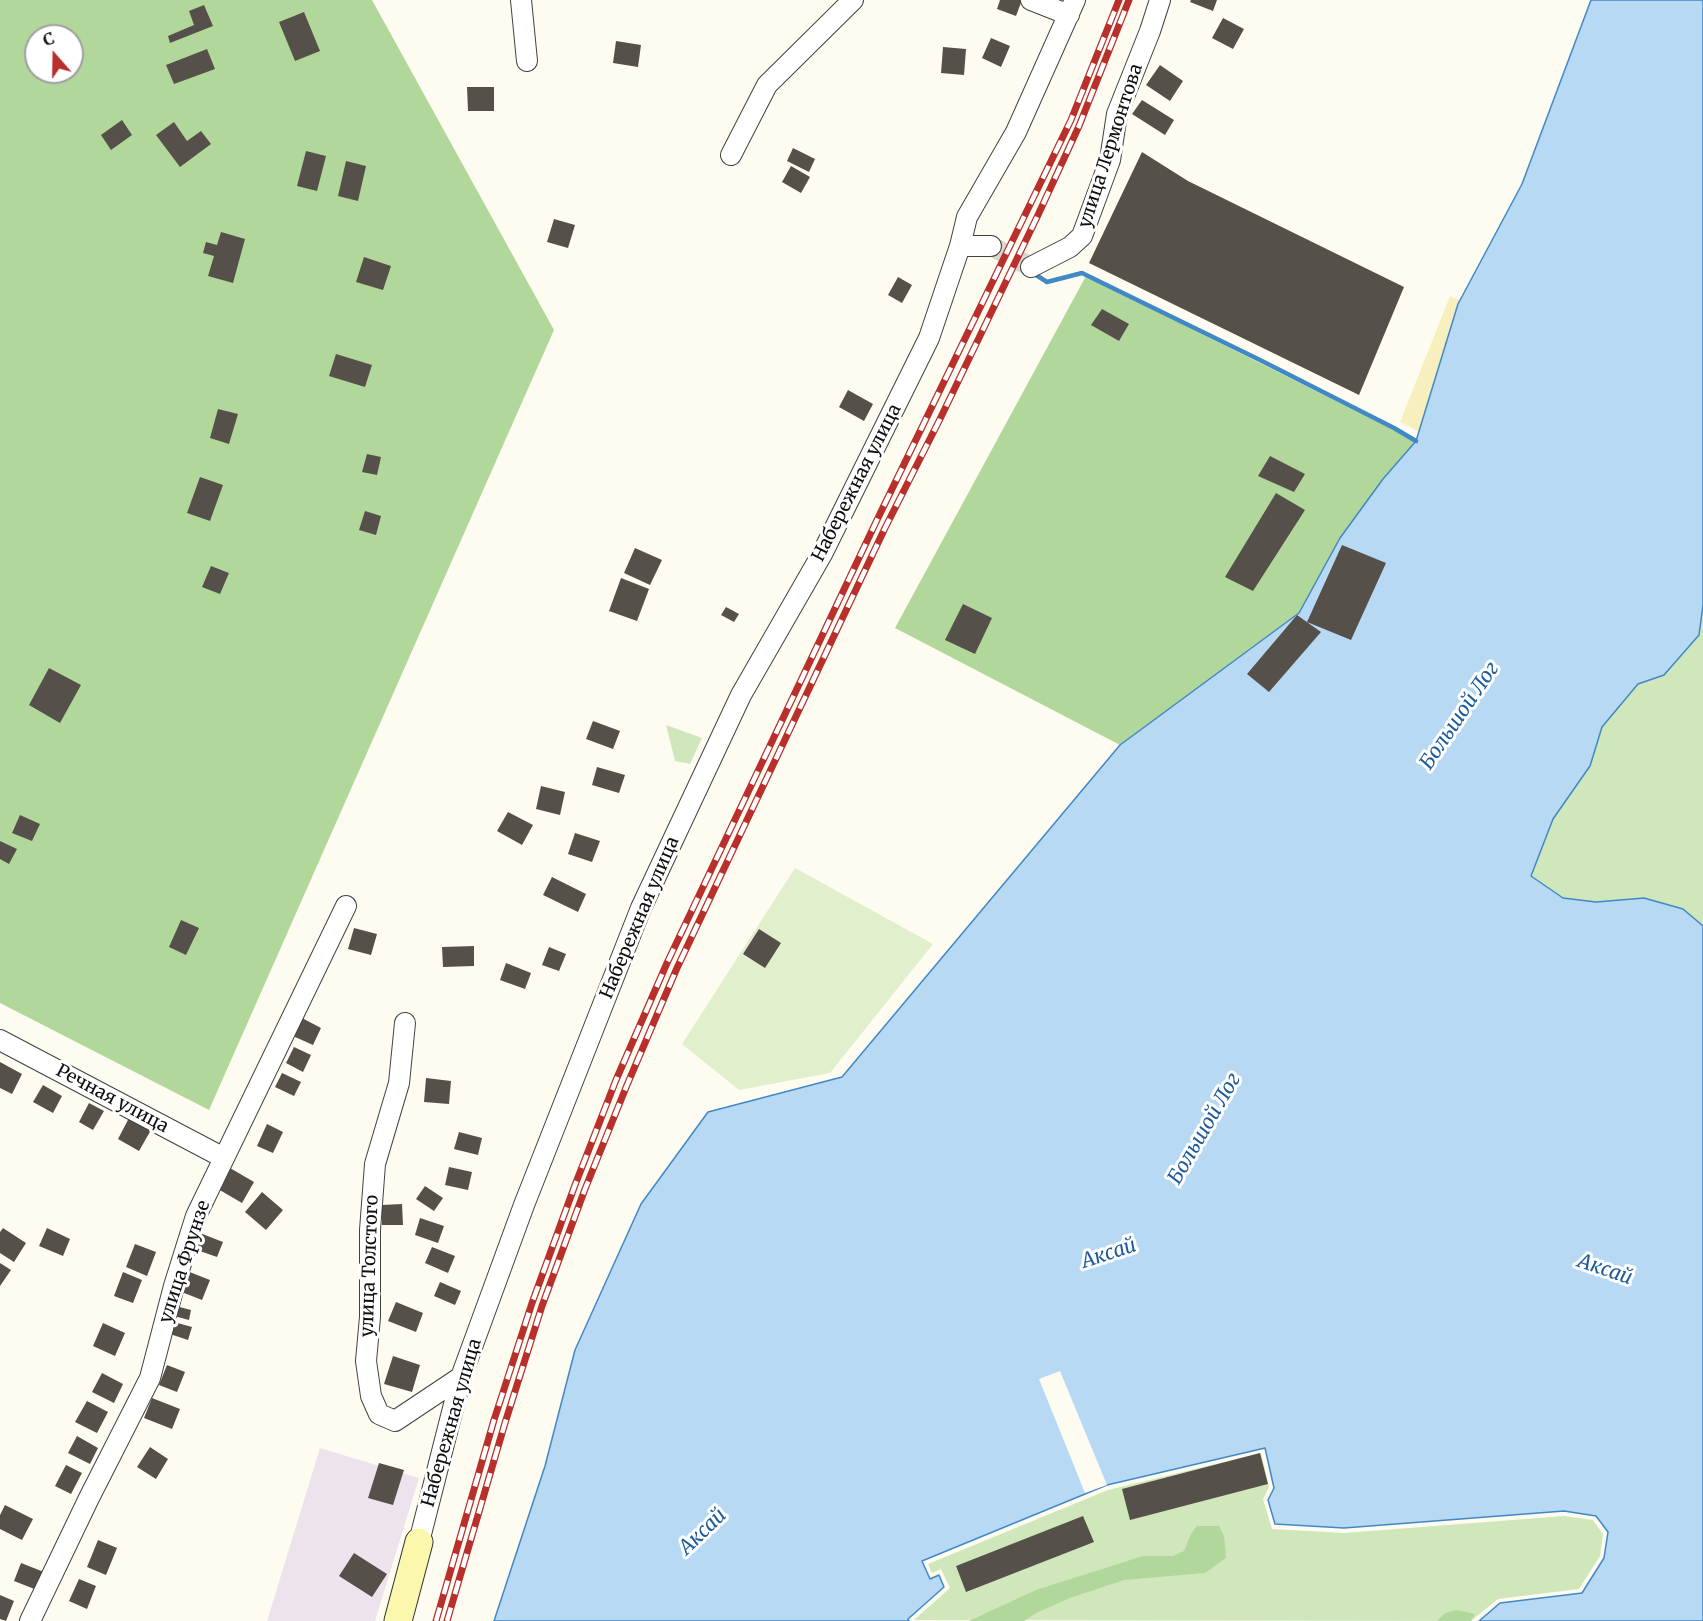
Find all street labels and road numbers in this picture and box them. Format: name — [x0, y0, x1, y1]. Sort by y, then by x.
street label: улица Лермонтова — [1074, 61, 1148, 231]
street label: Набережная улица — [808, 401, 906, 565]
street label: Набережная улица — [596, 834, 684, 1002]
street label: Речная улица — [52, 1060, 172, 1138]
street label: улица Толстого — [357, 1195, 383, 1337]
street label: улица Фрунзе — [155, 1198, 215, 1326]
street label: Набережная улица — [418, 1336, 486, 1510]

